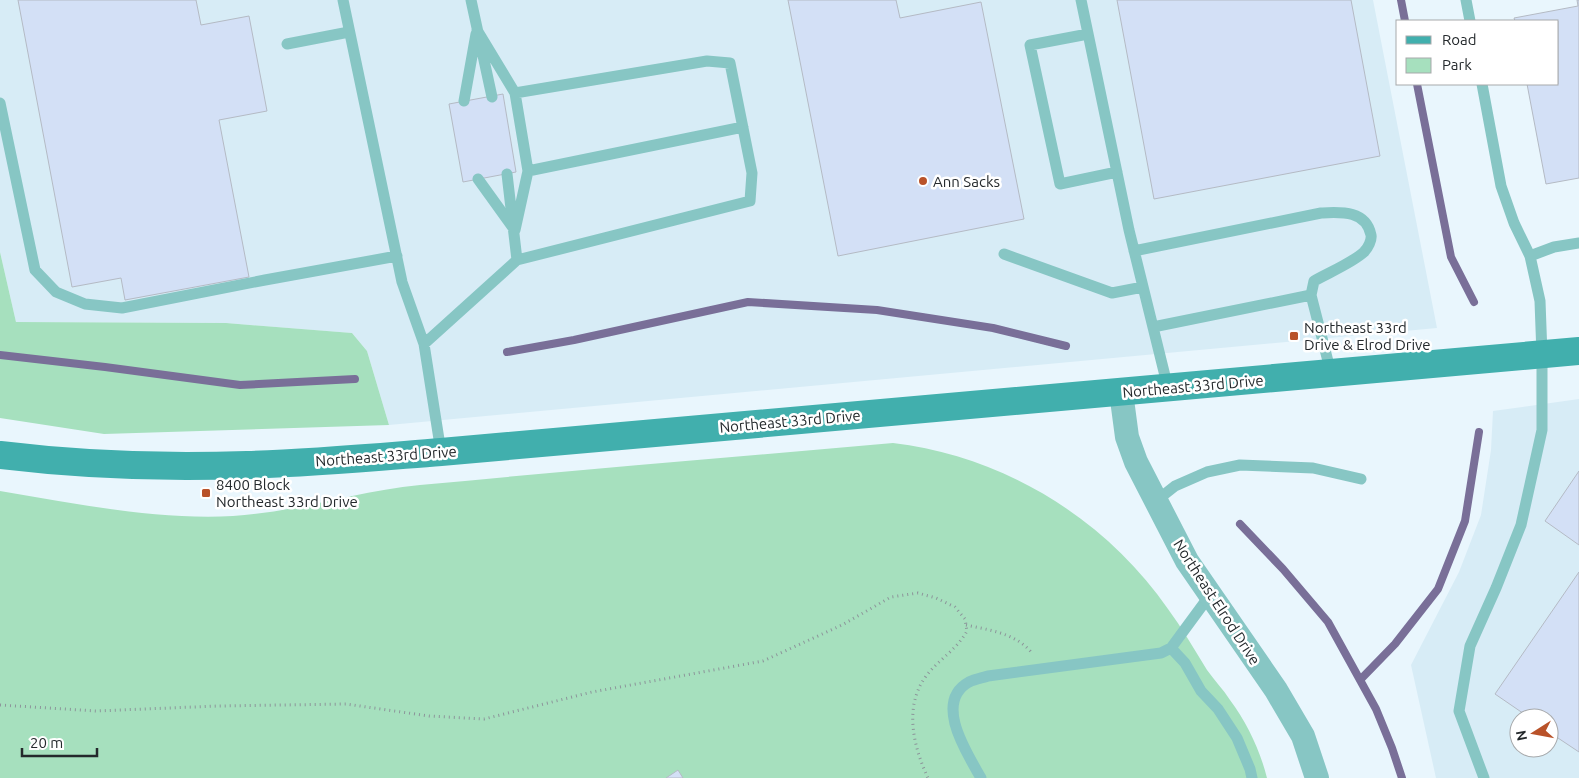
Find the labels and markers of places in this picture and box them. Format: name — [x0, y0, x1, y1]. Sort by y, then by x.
place label: Ann Sacks — [933, 173, 1000, 190]
marker: Ann Sacks — [917, 175, 929, 187]
place label: Northeast 33rd Drive & Elrod Drive — [1304, 319, 1431, 353]
marker: Northeast 33rd Drive & Elrod Drive — [1288, 330, 1300, 342]
place label: 8400 Block Northeast 33rd Drive — [216, 476, 358, 510]
marker: 8400 Block Northeast 33rd Drive — [200, 487, 212, 499]

